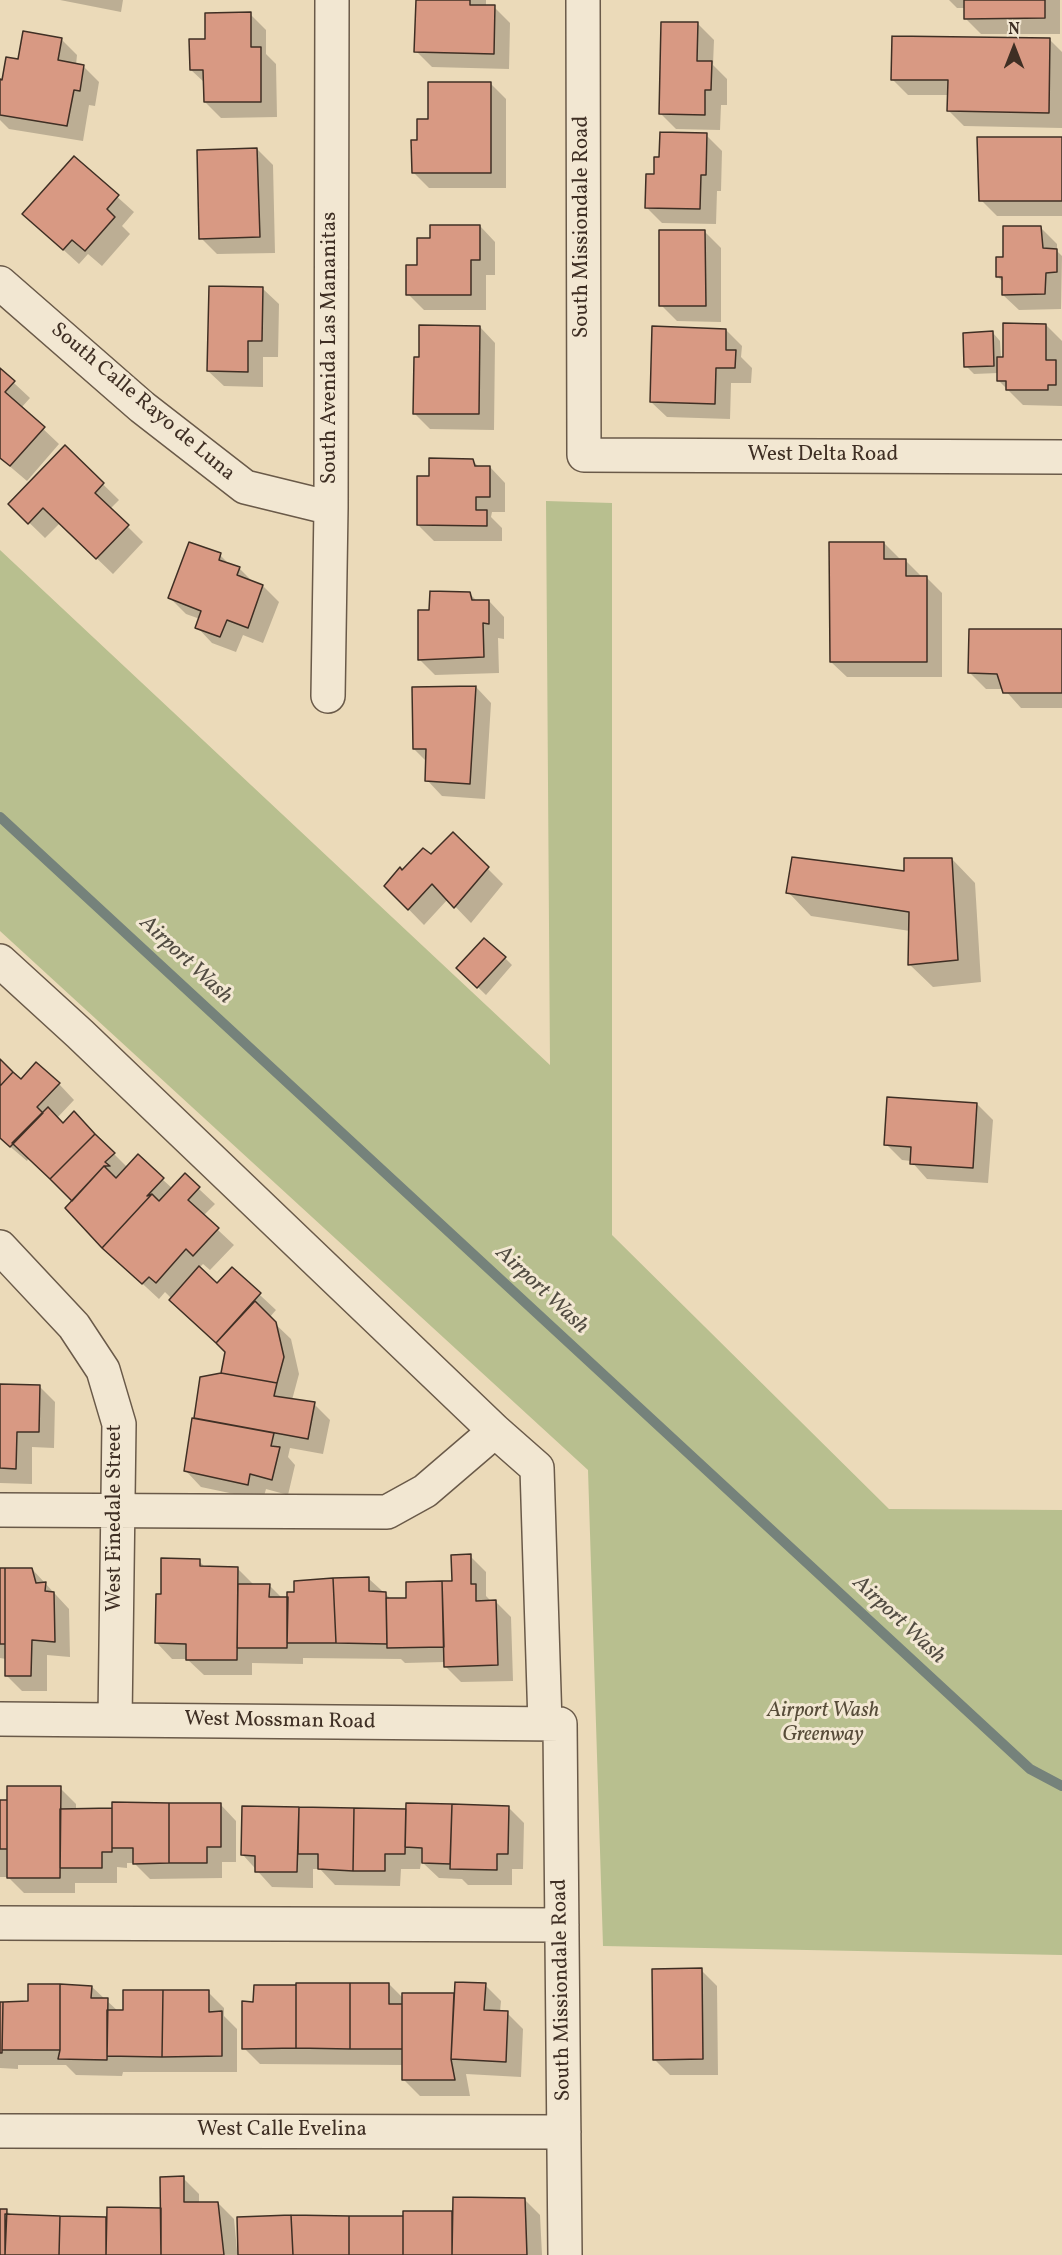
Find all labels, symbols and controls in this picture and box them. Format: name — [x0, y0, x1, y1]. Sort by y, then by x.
north arrow — [984, 18, 1044, 78]
text: N — [1008, 19, 1020, 41]
street label: South Missiondale Road — [570, 116, 596, 338]
street label: South Avenida Las Mananitas — [318, 212, 344, 484]
street label: South Calle Rayo de Luna — [45, 318, 239, 488]
street label: West Delta Road — [748, 443, 898, 469]
water label: Airport Wash — [133, 911, 237, 1011]
water label: Airport Wash — [489, 1241, 593, 1341]
street label: West Finedale Street — [103, 1424, 129, 1612]
water label: Airport Wash — [846, 1571, 950, 1671]
park label: Airport Wash Greenway — [767, 1699, 879, 1749]
street label: West Mossman Road — [184, 1708, 376, 1736]
street label: South Missiondale Road — [548, 1878, 578, 2102]
street label: West Calle Evelina — [197, 2118, 367, 2144]

